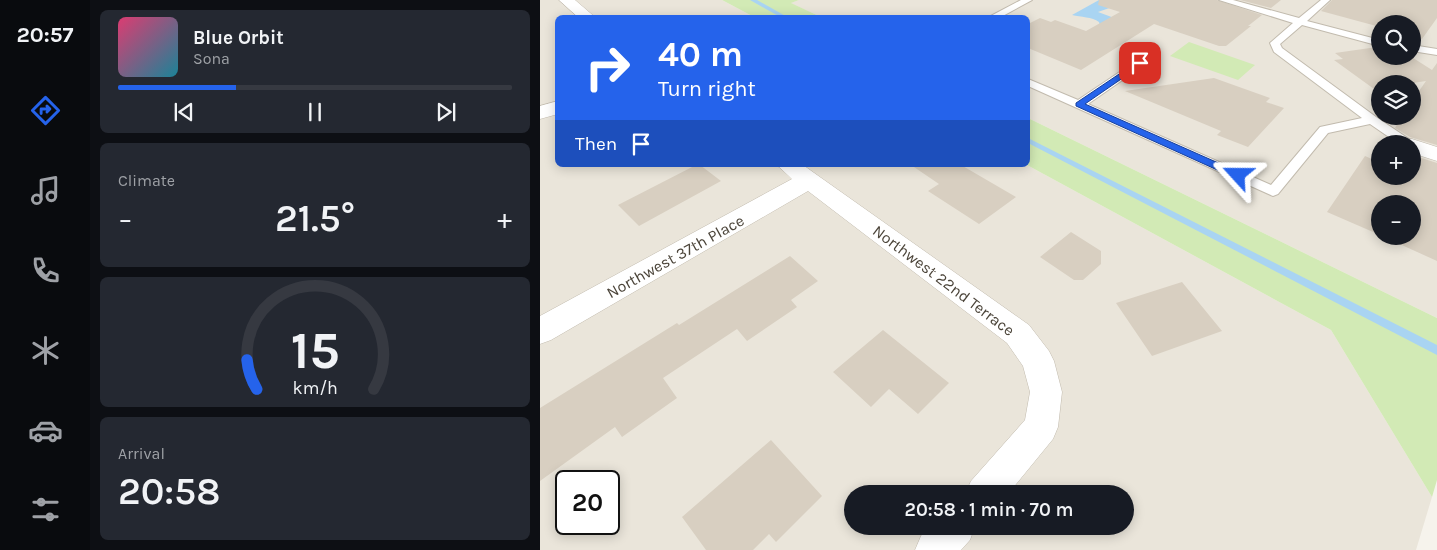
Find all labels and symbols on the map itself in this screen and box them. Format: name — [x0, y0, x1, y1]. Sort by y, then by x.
pin — [1119, 42, 1161, 84]
position arrow — [1211, 148, 1263, 200]
street label: Northwest 37th Place — [603, 211, 747, 302]
street label: Northwest 22nd Terrace — [869, 221, 1018, 340]
speed limit sign: 20 — [555, 470, 620, 535]

